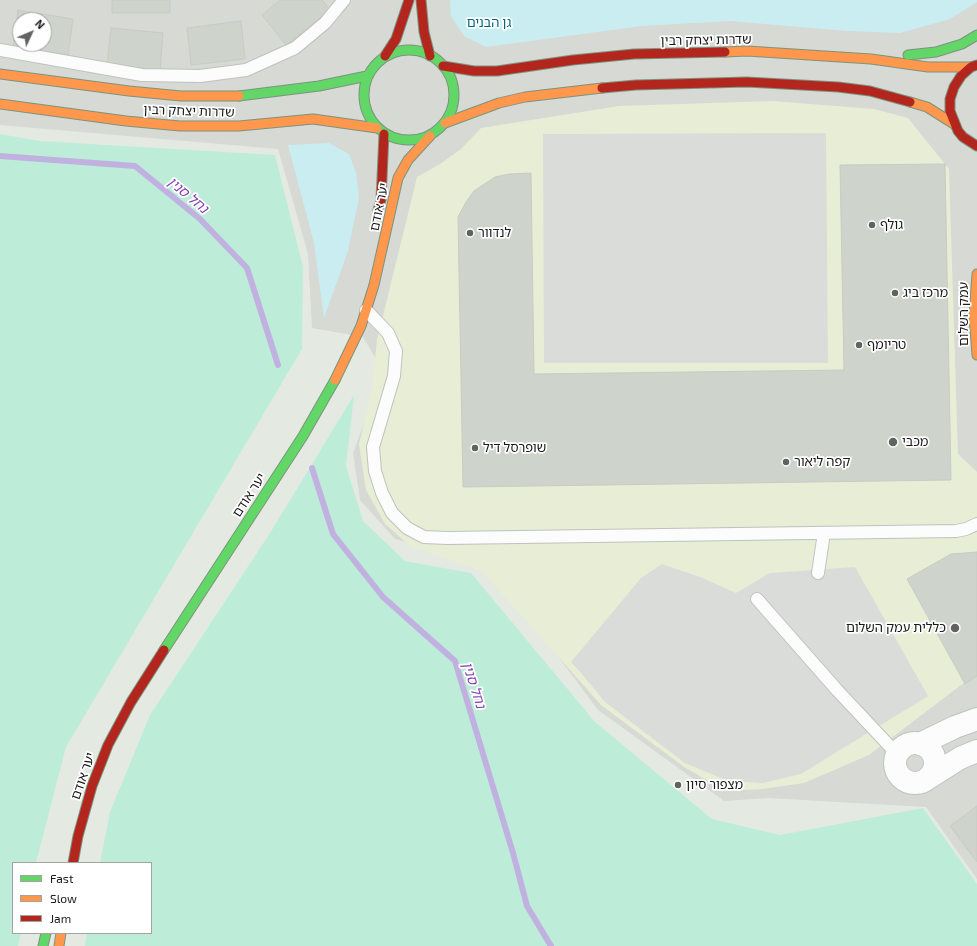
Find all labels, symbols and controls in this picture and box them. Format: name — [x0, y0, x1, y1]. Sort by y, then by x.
north arrow — [12, 12, 52, 52]
park label: גן הבנים — [467, 15, 511, 31]
text: N — [33, 17, 48, 31]
street label: שדרות יצחק רבין — [660, 31, 752, 49]
street label: שדרות יצחק רבין — [143, 102, 235, 120]
water label: נחל סנין — [164, 173, 212, 217]
street label: יער אודם — [366, 181, 392, 233]
place label: גולף — [880, 217, 903, 233]
marker: גולף — [867, 220, 877, 230]
place label: לנדוור — [478, 225, 511, 241]
marker: לנדוור — [465, 228, 475, 238]
street label: עמק השלום — [956, 282, 972, 346]
place label: מרכז ביג — [903, 285, 948, 301]
marker: מרכז ביג — [890, 288, 900, 298]
place label: טריומף — [867, 337, 906, 353]
marker: טריומף — [854, 340, 864, 350]
place label: מכבי — [902, 434, 928, 450]
marker: מכבי — [887, 436, 899, 448]
place label: שופרסל דיל — [483, 440, 546, 456]
marker: שופרסל דיל — [470, 443, 480, 453]
place label: קפה ליאור — [794, 454, 850, 470]
marker: קפה ליאור — [781, 457, 791, 467]
street label: יער אודם — [229, 470, 269, 520]
place label: כללית עמק השלום — [846, 620, 946, 636]
marker: כללית עמק השלום — [949, 622, 961, 634]
water label: נחל סנין — [459, 660, 489, 710]
street label: יער אודם — [68, 750, 98, 802]
place label: מצפור סיון — [686, 777, 743, 793]
marker: מצפור סיון — [673, 780, 683, 790]
legend — [12, 862, 152, 934]
text: Fast — [50, 871, 73, 885]
text: Slow — [50, 891, 77, 905]
text: Jam — [50, 911, 71, 925]

